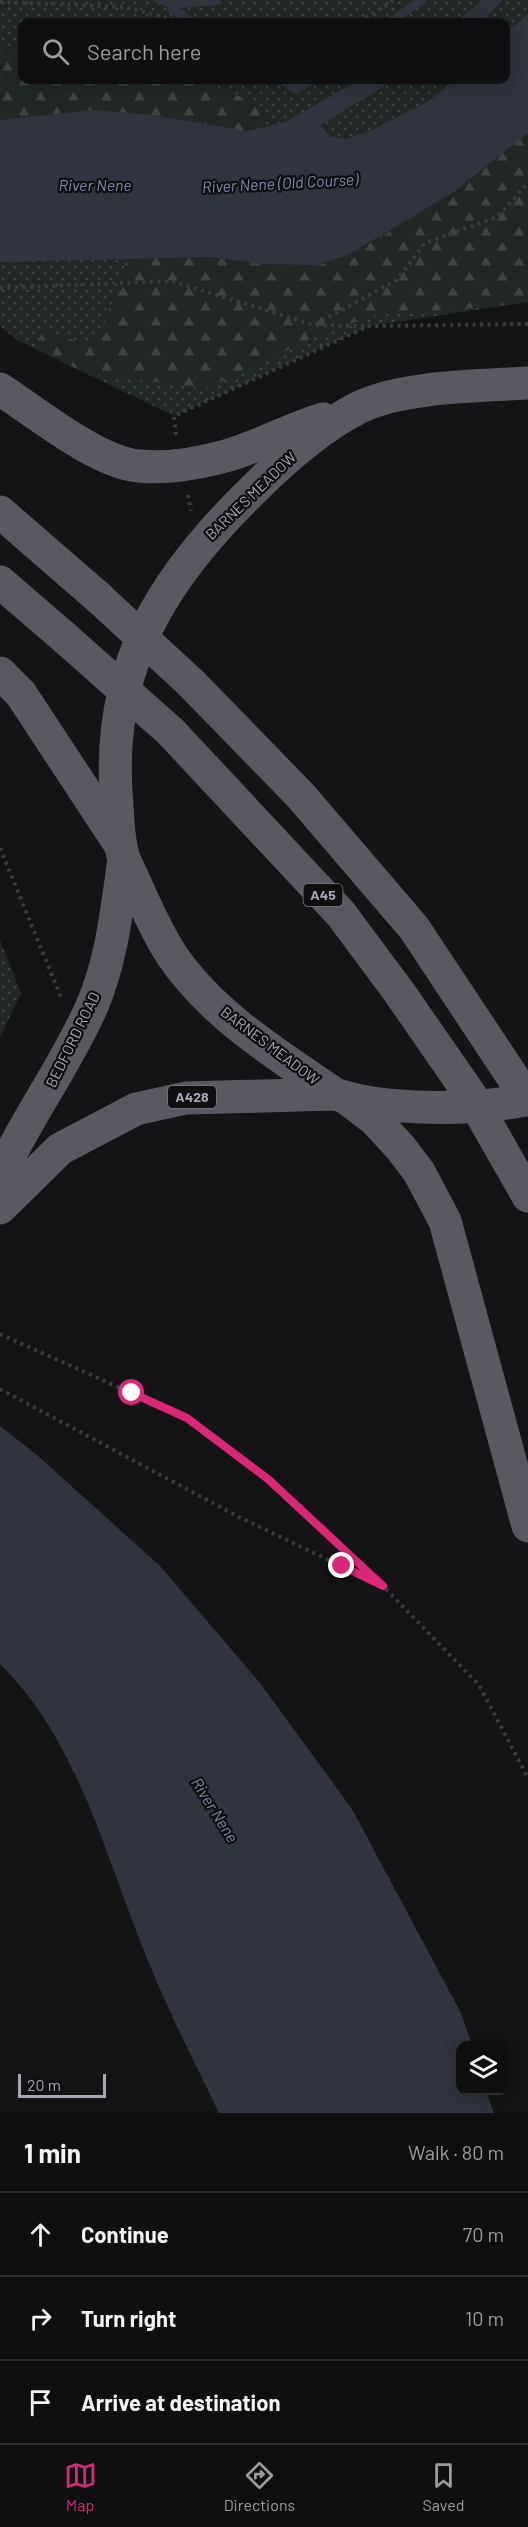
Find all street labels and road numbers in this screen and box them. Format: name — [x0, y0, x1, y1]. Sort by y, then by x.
street label: BARNES MEADOW — [201, 448, 299, 543]
road number: A45 — [304, 884, 342, 906]
street label: BEDFORD ROAD — [41, 989, 103, 1090]
street label: BARNES MEADOW — [218, 1002, 323, 1088]
road number: A428 — [168, 1086, 216, 1108]

